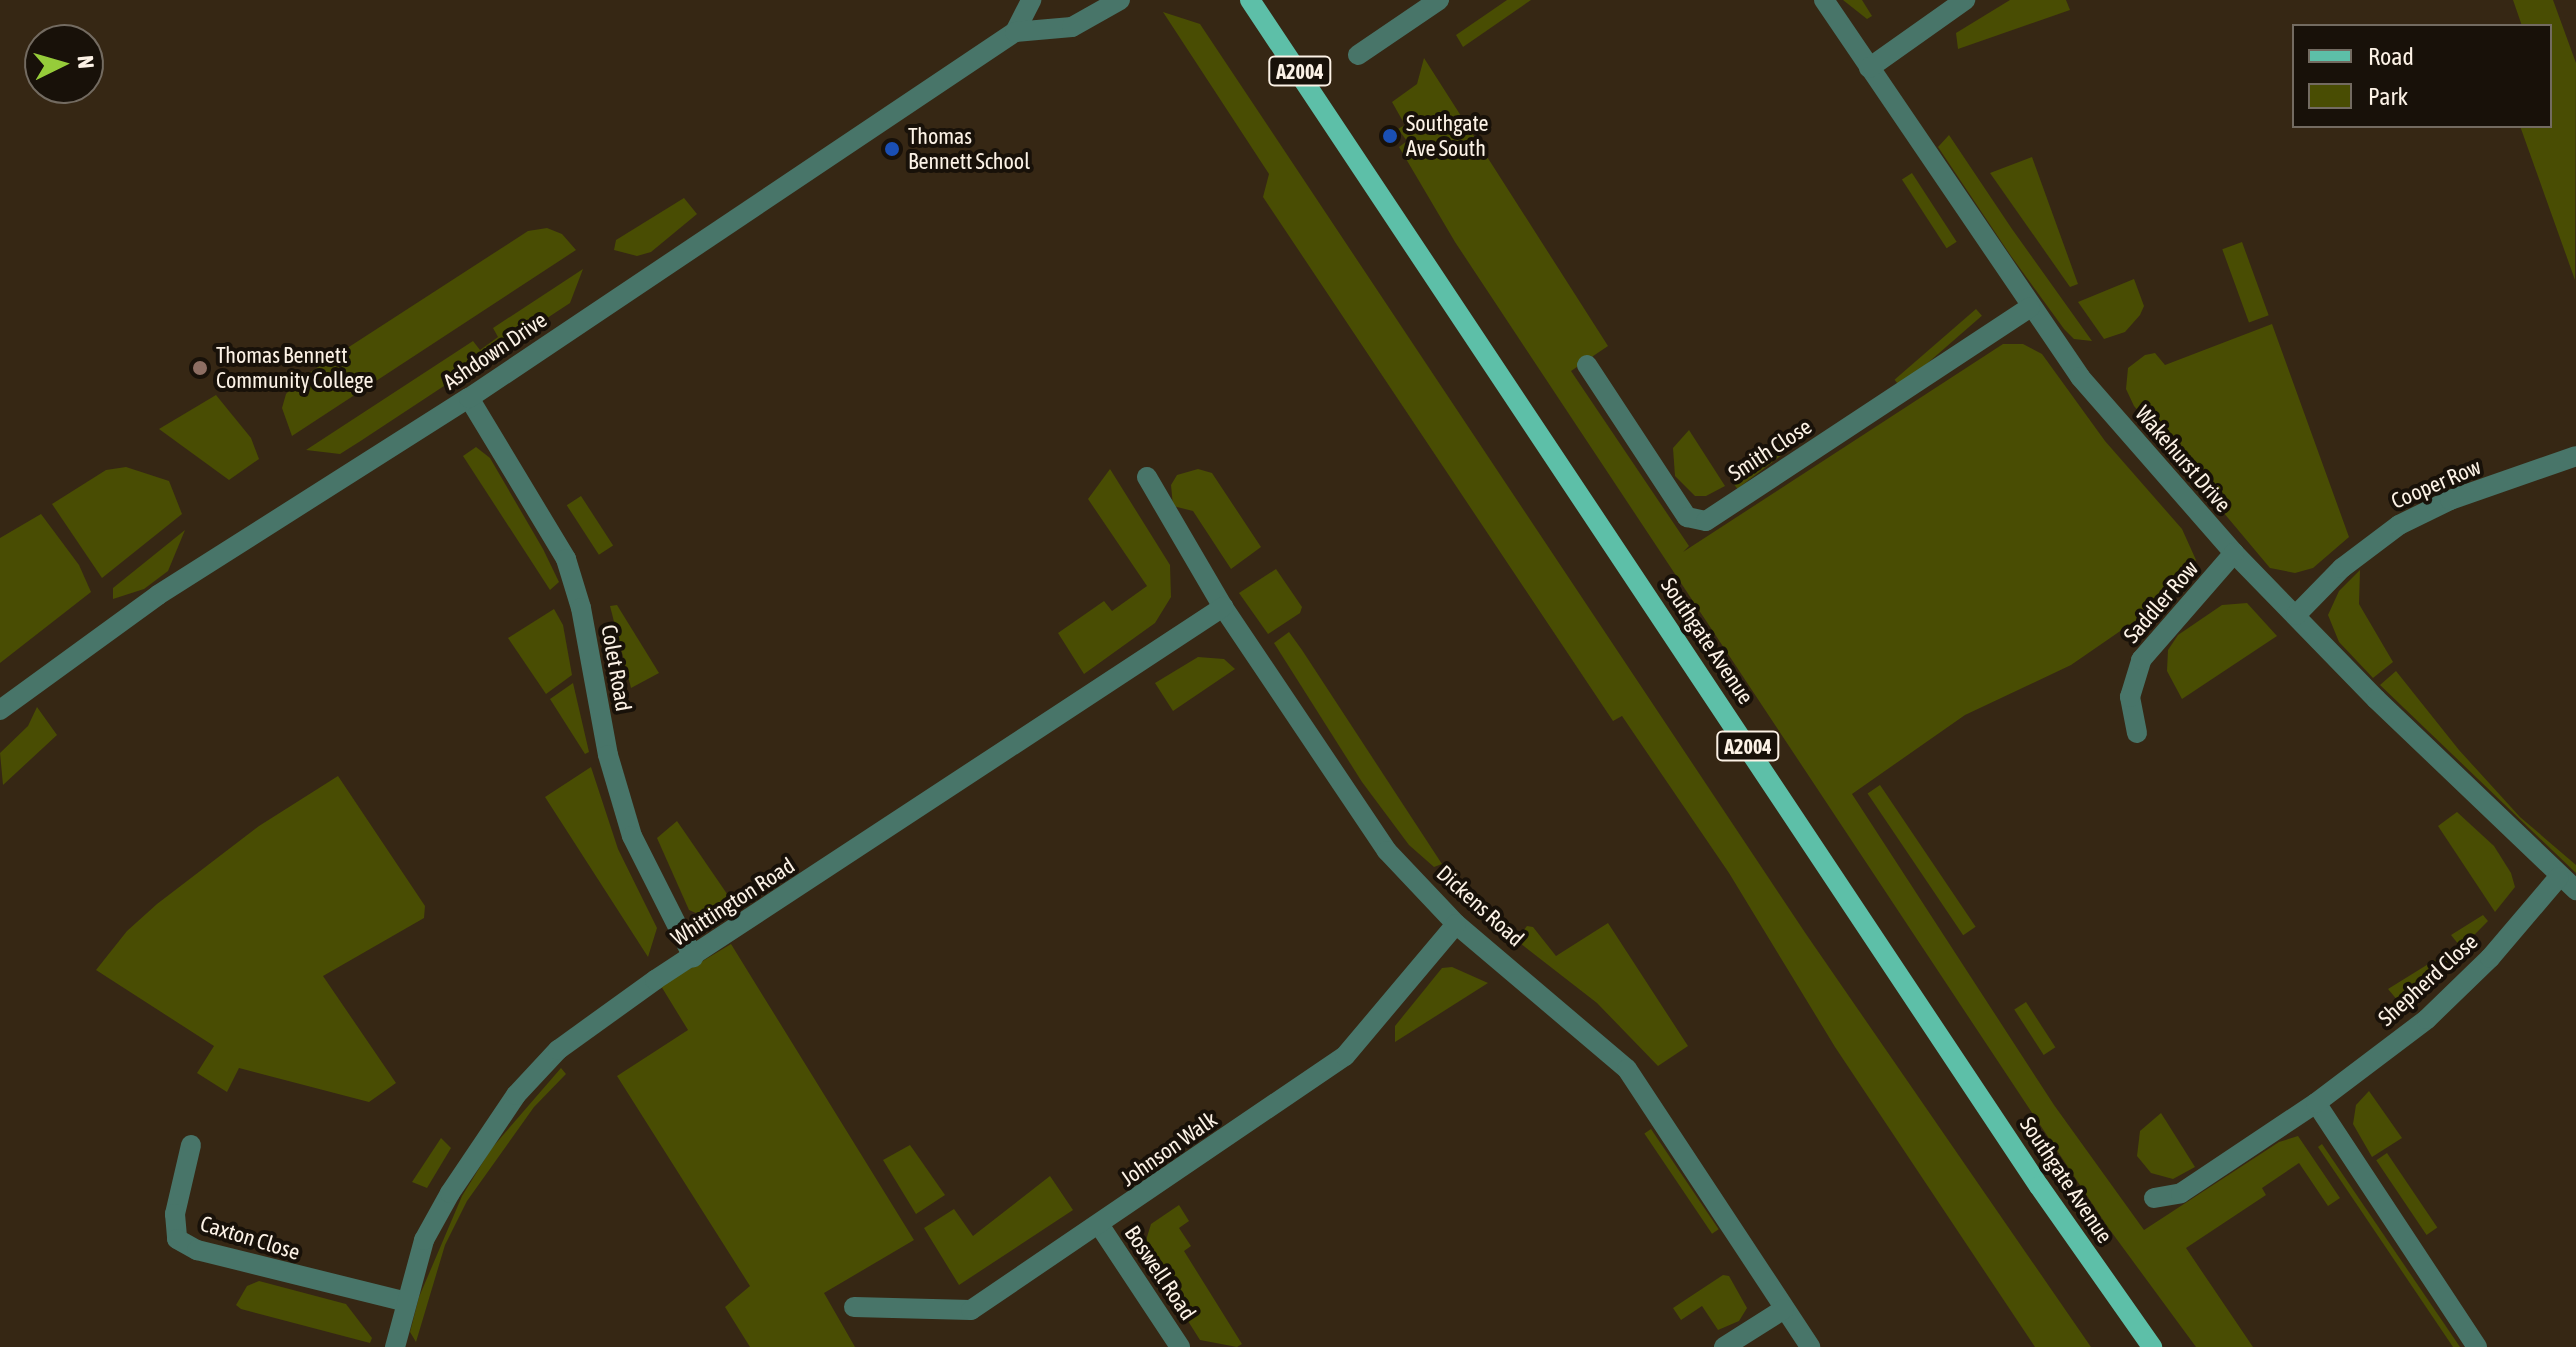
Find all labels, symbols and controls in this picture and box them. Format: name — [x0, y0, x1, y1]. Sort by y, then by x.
north arrow — [24, 24, 104, 104]
legend — [2292, 24, 2552, 128]
text: Road — [2368, 43, 2414, 70]
text: N — [72, 54, 99, 70]
road number: A2004 — [1268, 55, 1332, 87]
text: Park — [2368, 83, 2408, 110]
place label: Southgate Ave South — [1406, 110, 1489, 162]
place label: Thomas Bennett School — [908, 123, 1030, 174]
marker: Southgate Ave South — [1381, 127, 1399, 145]
marker: Thomas Bennett School — [883, 140, 901, 158]
street label: Ashdown Drive — [438, 307, 552, 395]
place label: Thomas Bennett Community College — [216, 342, 373, 394]
marker: Thomas Bennett Community College — [191, 359, 209, 377]
street label: Wakehurst Drive — [2130, 400, 2236, 518]
street label: Smith Close — [1723, 413, 1817, 487]
street label: Cooper Row — [2387, 453, 2485, 515]
street label: Saddler Row — [2118, 556, 2204, 648]
street label: Southgate Avenue — [1655, 573, 1759, 709]
street label: Colet Road — [595, 623, 637, 713]
road number: A2004 — [1716, 730, 1780, 762]
street label: Whittington Road — [666, 852, 800, 952]
street label: Dickens Road — [1431, 860, 1529, 952]
street label: Shepherd Close — [2373, 929, 2483, 1031]
street label: Johnson Walk — [1116, 1106, 1222, 1192]
street label: Southgate Avenue — [2014, 1112, 2118, 1248]
street label: Caxton Close — [197, 1210, 303, 1266]
street label: Boswell Road — [1119, 1221, 1201, 1325]

